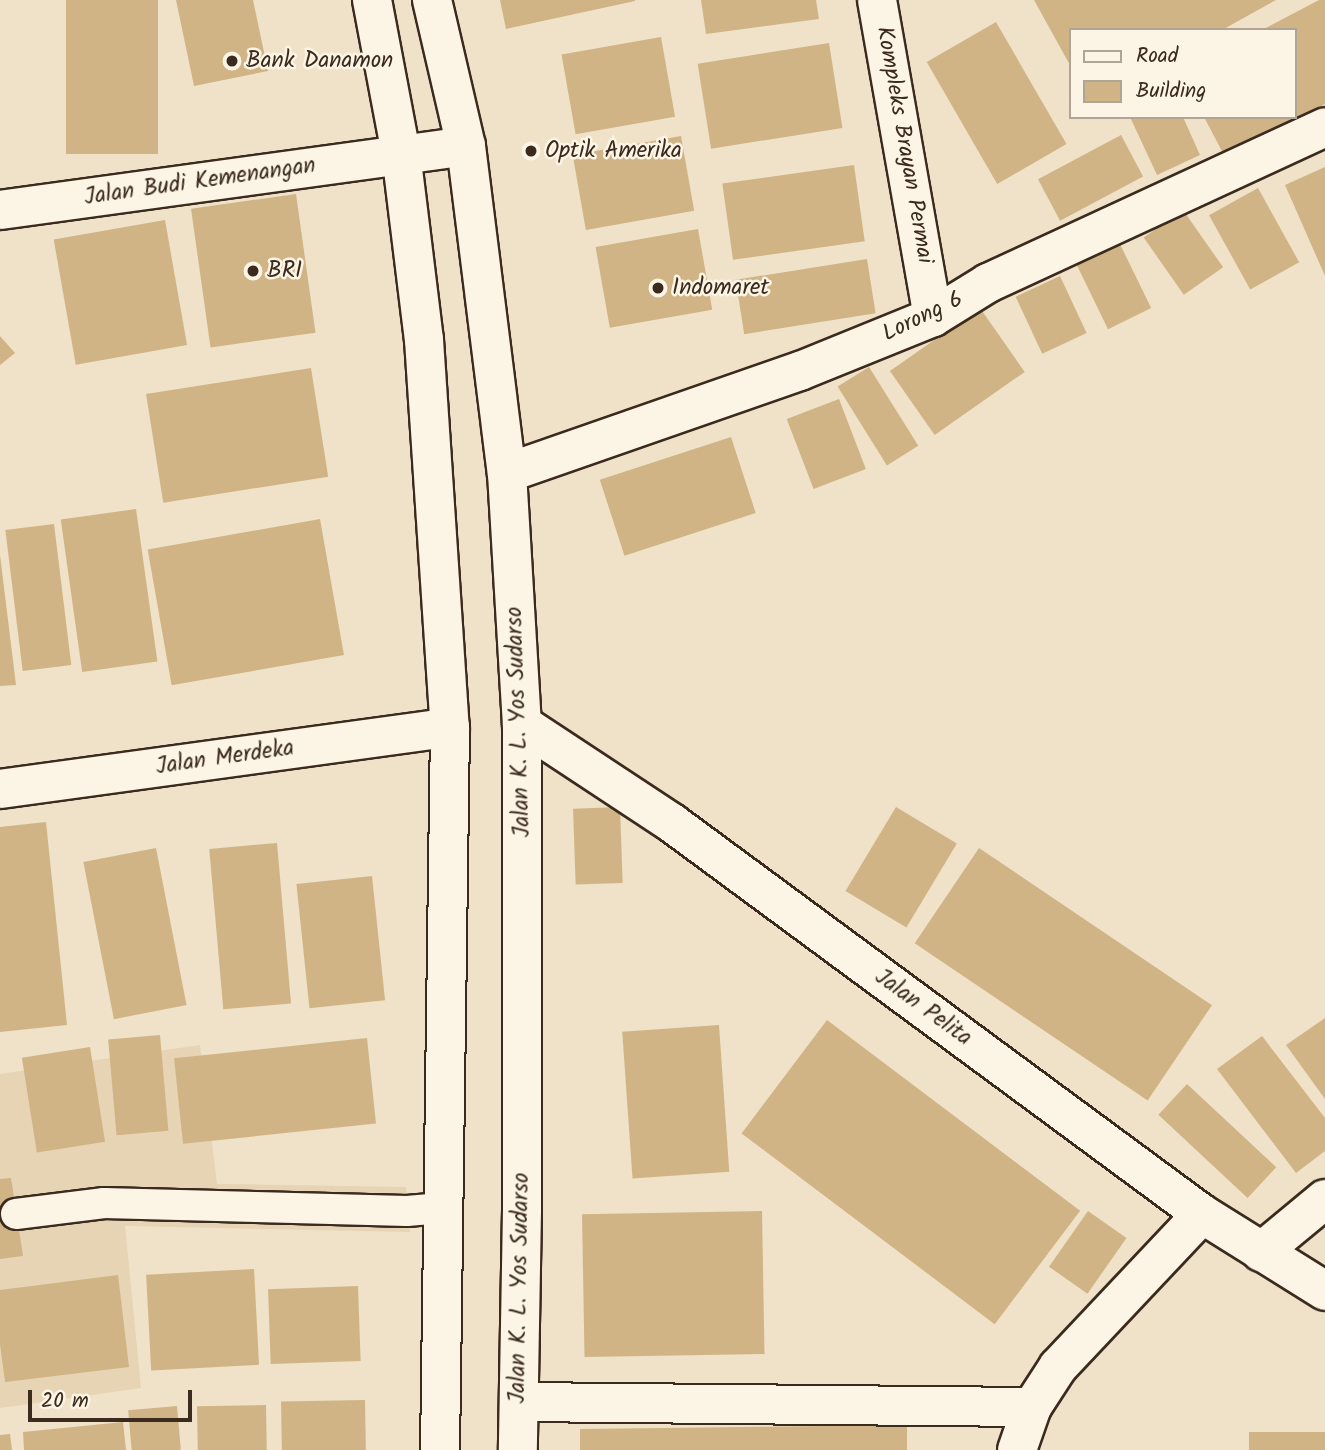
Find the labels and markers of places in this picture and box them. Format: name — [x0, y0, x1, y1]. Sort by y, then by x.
place label: Bank Danamon — [246, 47, 393, 75]
marker: Bank Danamon — [224, 53, 240, 69]
place label: Optik Amerika — [545, 137, 682, 165]
marker: Optik Amerika — [523, 143, 539, 159]
place label: BRI — [267, 257, 302, 285]
marker: BRI — [245, 263, 261, 279]
place label: Indomaret — [672, 274, 769, 302]
marker: Indomaret — [650, 280, 666, 296]

